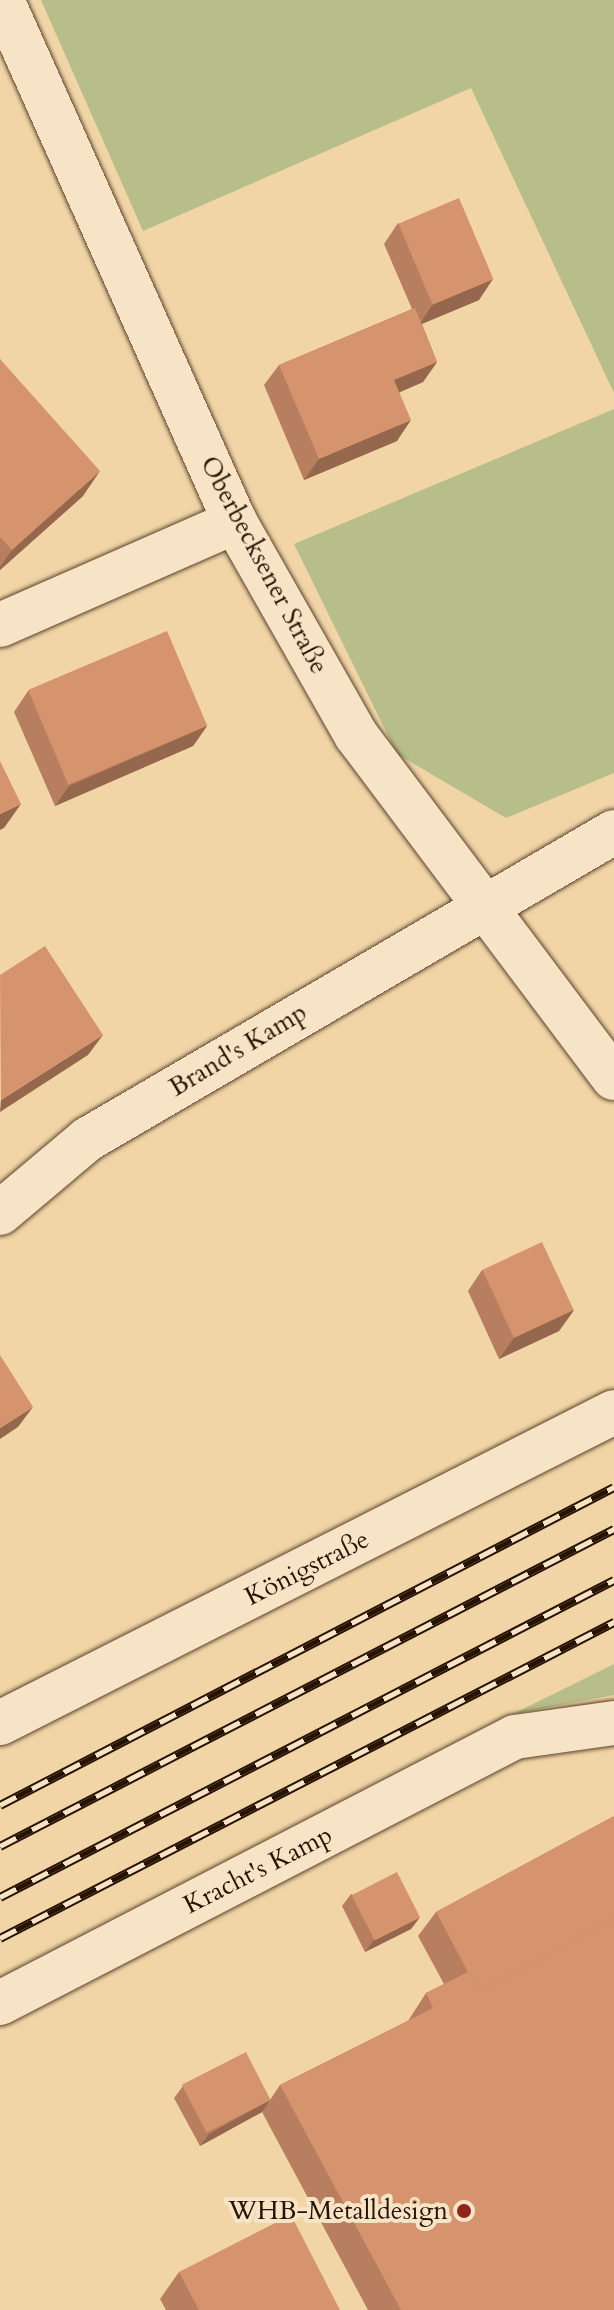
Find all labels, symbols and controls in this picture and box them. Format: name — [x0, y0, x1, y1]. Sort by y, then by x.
street label: Oberbecksener Straße — [193, 451, 335, 679]
street label: Brand's Kamp — [164, 997, 312, 1103]
street label: Königstraße — [240, 1523, 374, 1613]
street label: Kracht's Kamp — [179, 1819, 337, 1921]
place label: WHB-Metalldesign — [228, 2195, 448, 2227]
marker: WHB-Metalldesign — [455, 2202, 473, 2220]

